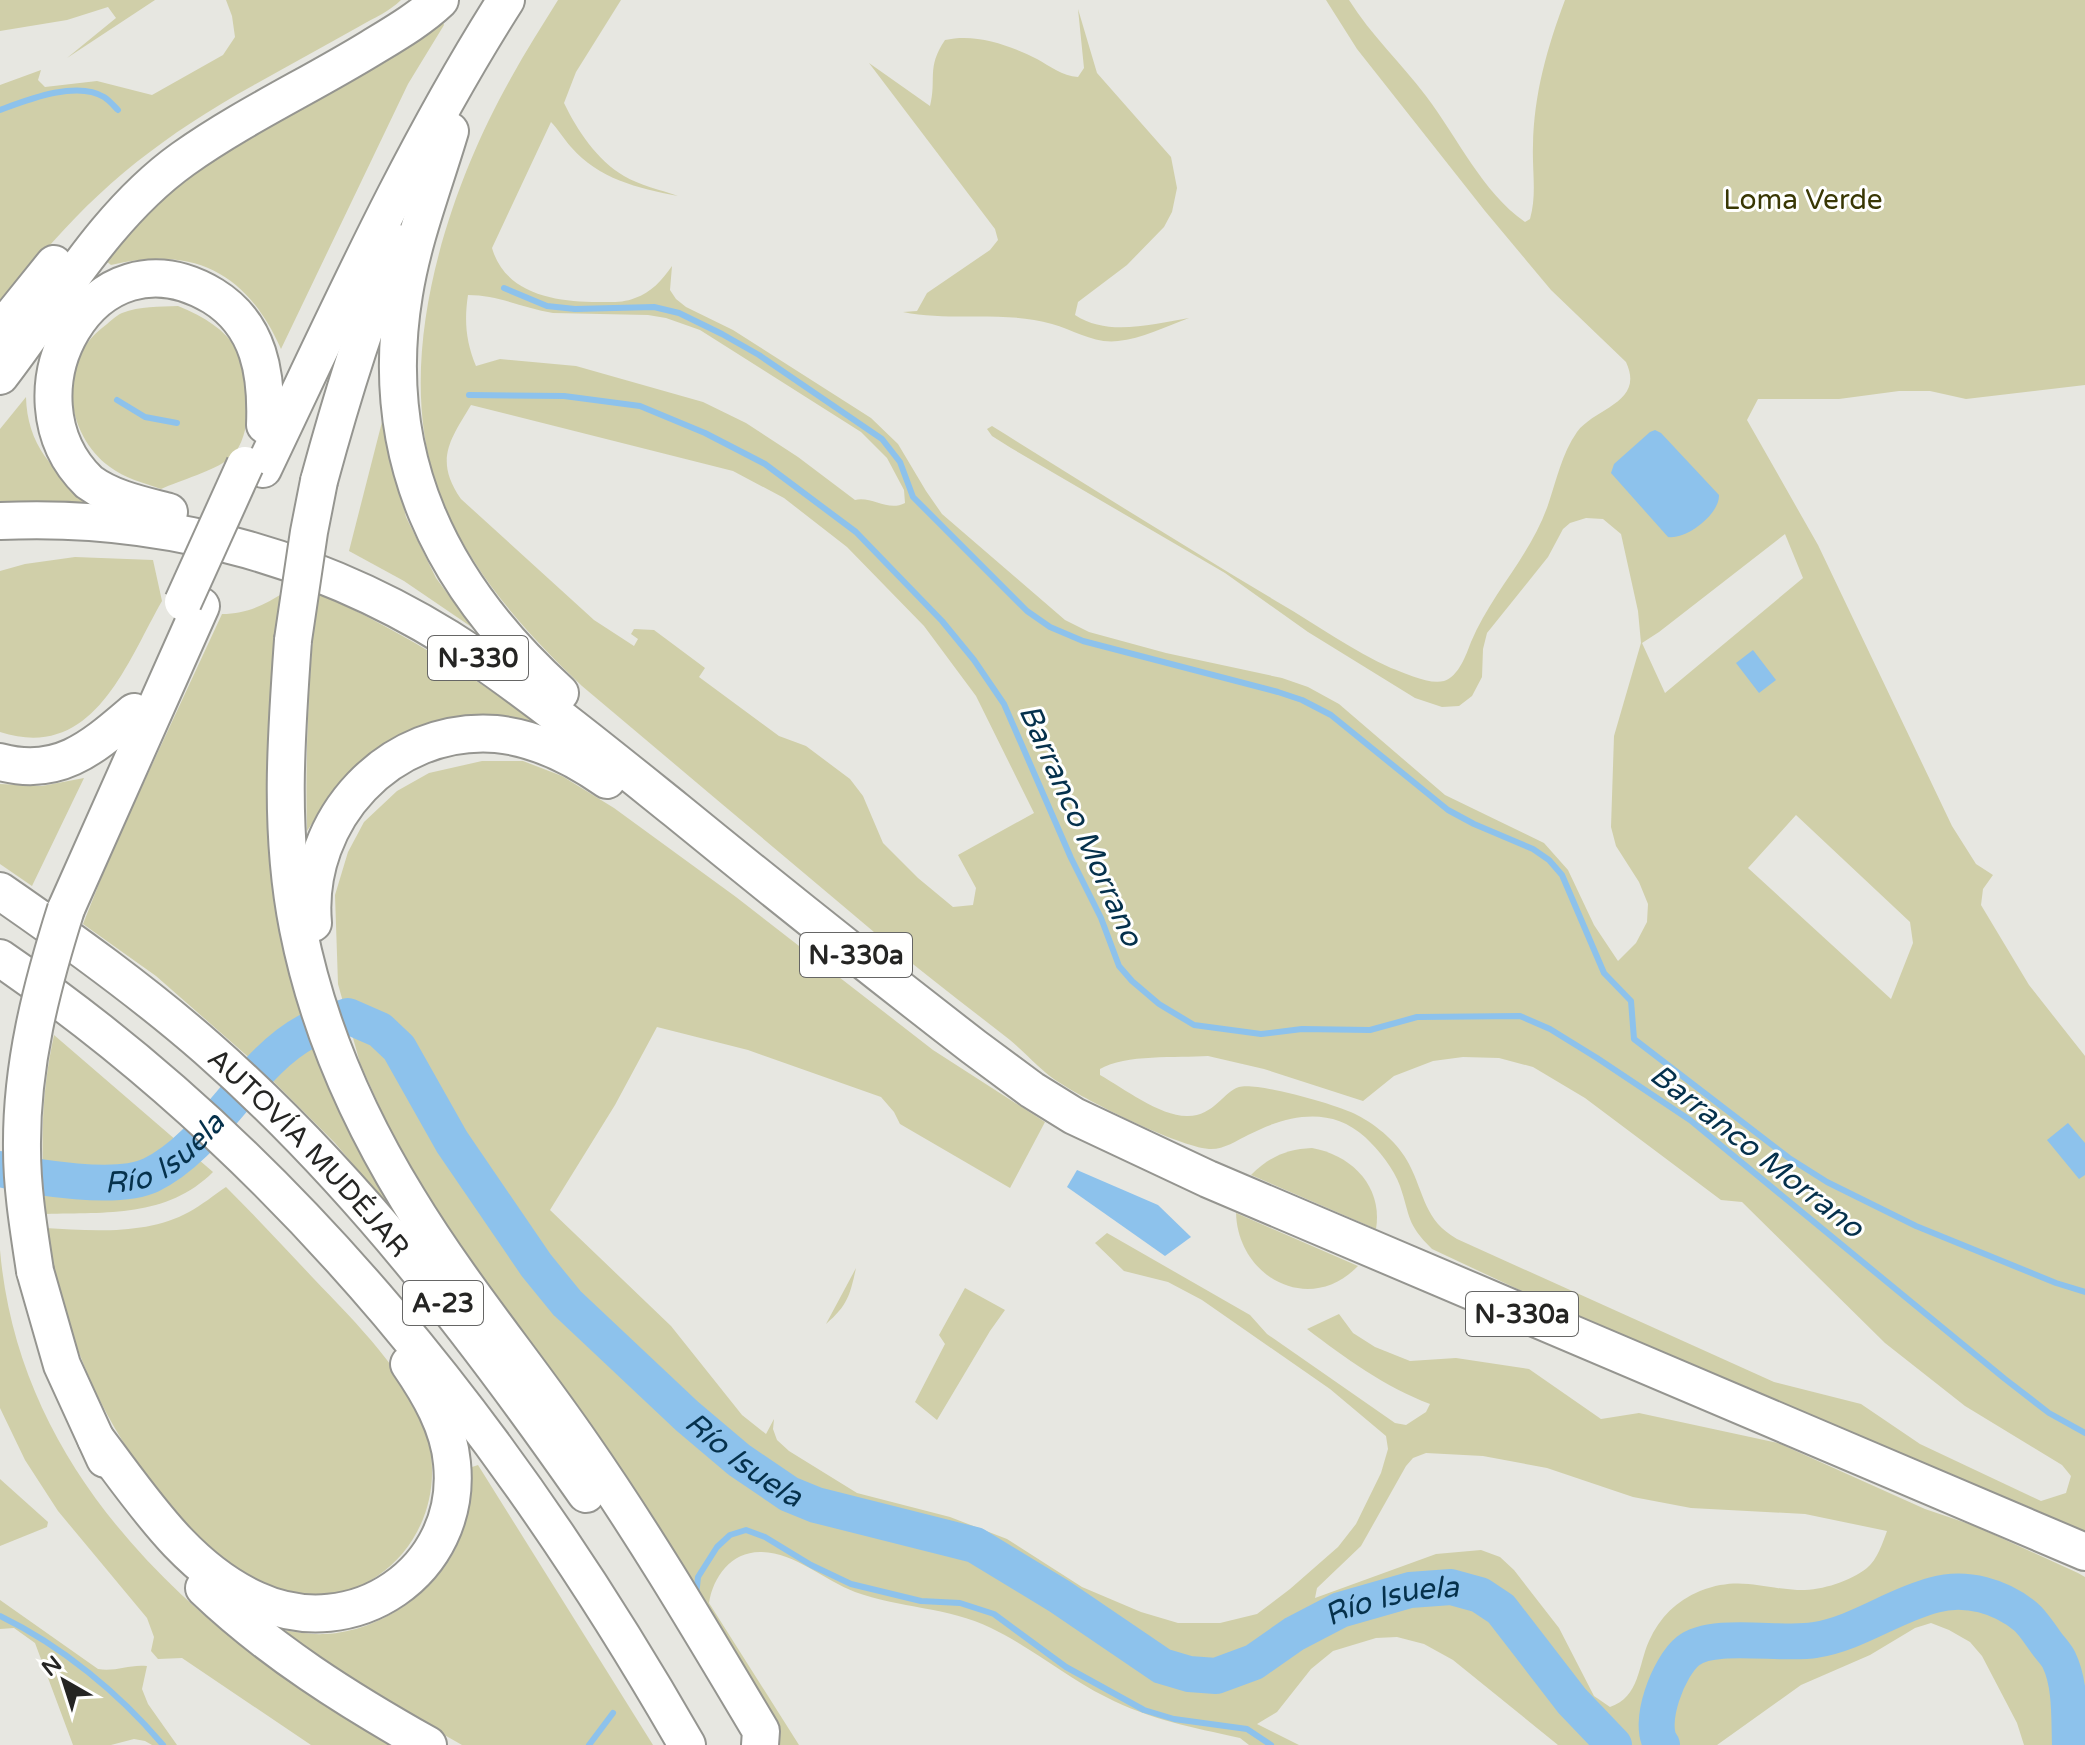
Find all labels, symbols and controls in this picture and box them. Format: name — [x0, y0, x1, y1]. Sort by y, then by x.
park label: Loma Verde — [1723, 183, 1883, 217]
road number: N-330 — [428, 636, 528, 680]
water label: Barranco Morrano — [1011, 699, 1151, 953]
road number: N-330a — [800, 933, 912, 977]
street label: AUTOVÍA MUDÉJAR — [201, 1041, 416, 1264]
water label: Barranco Morrano — [1643, 1057, 1872, 1247]
water label: Río Isuela — [104, 1104, 234, 1202]
road number: A-23 — [403, 1281, 483, 1325]
road number: N-330a — [1466, 1292, 1578, 1336]
water label: Río Isuela — [677, 1404, 808, 1516]
water label: Río Isuela — [1318, 1568, 1461, 1634]
north arrow — [24, 1641, 104, 1721]
text: N — [37, 1651, 67, 1682]

